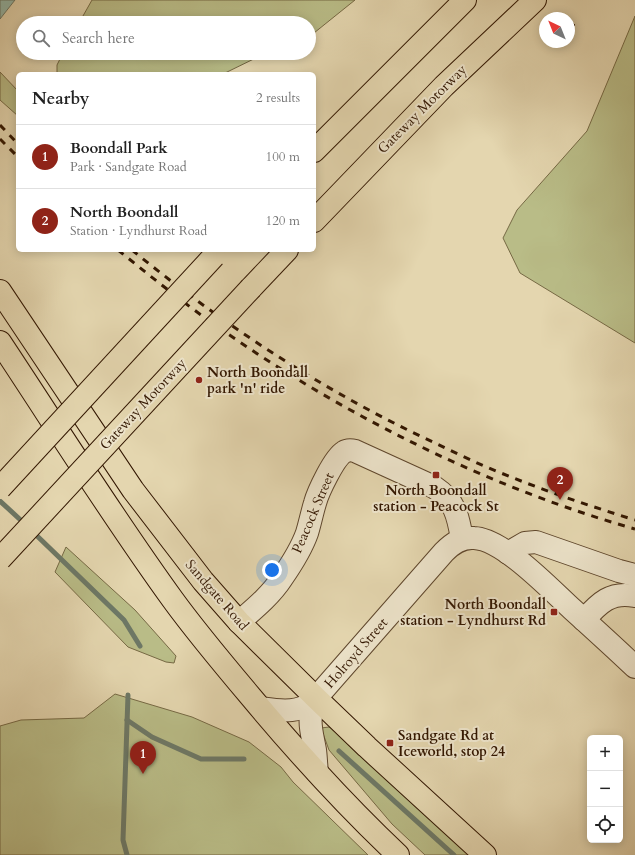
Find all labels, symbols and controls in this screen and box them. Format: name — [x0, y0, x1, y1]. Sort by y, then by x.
north arrow — [539, 12, 575, 48]
search box — [16, 16, 316, 60]
icon: search — [30, 27, 52, 49]
text: Search here — [62, 28, 135, 48]
street label: Gateway Motorway — [373, 60, 471, 158]
text: Nearby — [32, 87, 89, 110]
text: 2 results — [256, 89, 300, 107]
text: Boondall Park — [70, 138, 168, 158]
text: 1 — [42, 148, 48, 166]
text: 100 m — [266, 148, 300, 166]
text: Park · Sandgate Road — [70, 158, 187, 176]
text: North Boondall — [70, 202, 178, 222]
text: 2 — [42, 212, 48, 230]
text: 120 m — [266, 212, 300, 230]
text: Station · Lyndhurst Road — [70, 222, 207, 240]
street label: Gateway Motorway — [96, 354, 191, 454]
place label: North Boondall park 'n' ride — [207, 363, 308, 398]
marker: North Boondall park 'n' ride — [194, 375, 204, 385]
pin: 2 — [547, 467, 573, 500]
street label: Peacock Street — [287, 469, 339, 556]
marker: North Boondall station - Peacock St — [431, 470, 441, 480]
place label: North Boondall station - Peacock St — [373, 481, 499, 516]
street label: Sandgate Road — [181, 556, 253, 635]
your location — [262, 560, 282, 580]
place label: North Boondall station - Lyndhurst Rd — [400, 595, 546, 630]
marker: North Boondall station - Lyndhurst Rd — [549, 607, 559, 617]
street label: Holroyd Street — [320, 613, 392, 692]
place label: Sandgate Rd at Iceworld, stop 24 — [398, 726, 505, 761]
map controls — [587, 735, 623, 843]
button: + — [587, 735, 623, 771]
marker: Sandgate Rd at Iceworld, stop 24 — [385, 738, 395, 748]
pin: 1 — [130, 741, 156, 774]
button: − — [587, 771, 623, 807]
button: locate — [587, 807, 623, 843]

